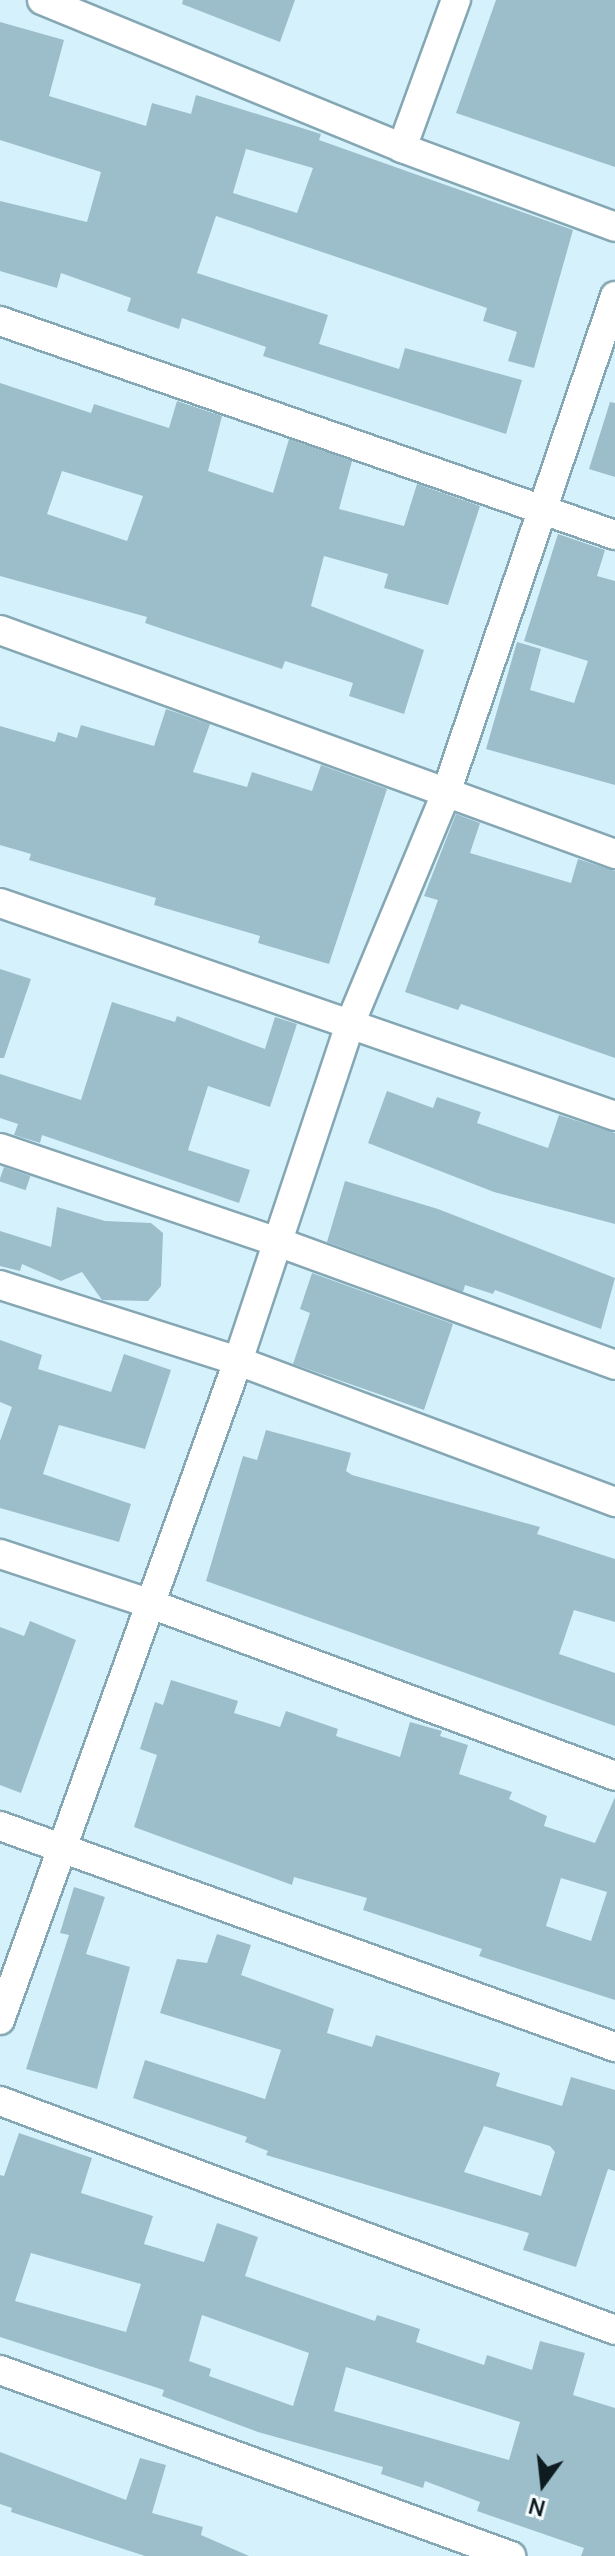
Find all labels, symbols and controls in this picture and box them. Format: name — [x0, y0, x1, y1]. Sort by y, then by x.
north arrow — [503, 2444, 583, 2524]
text: N — [525, 2491, 548, 2524]

